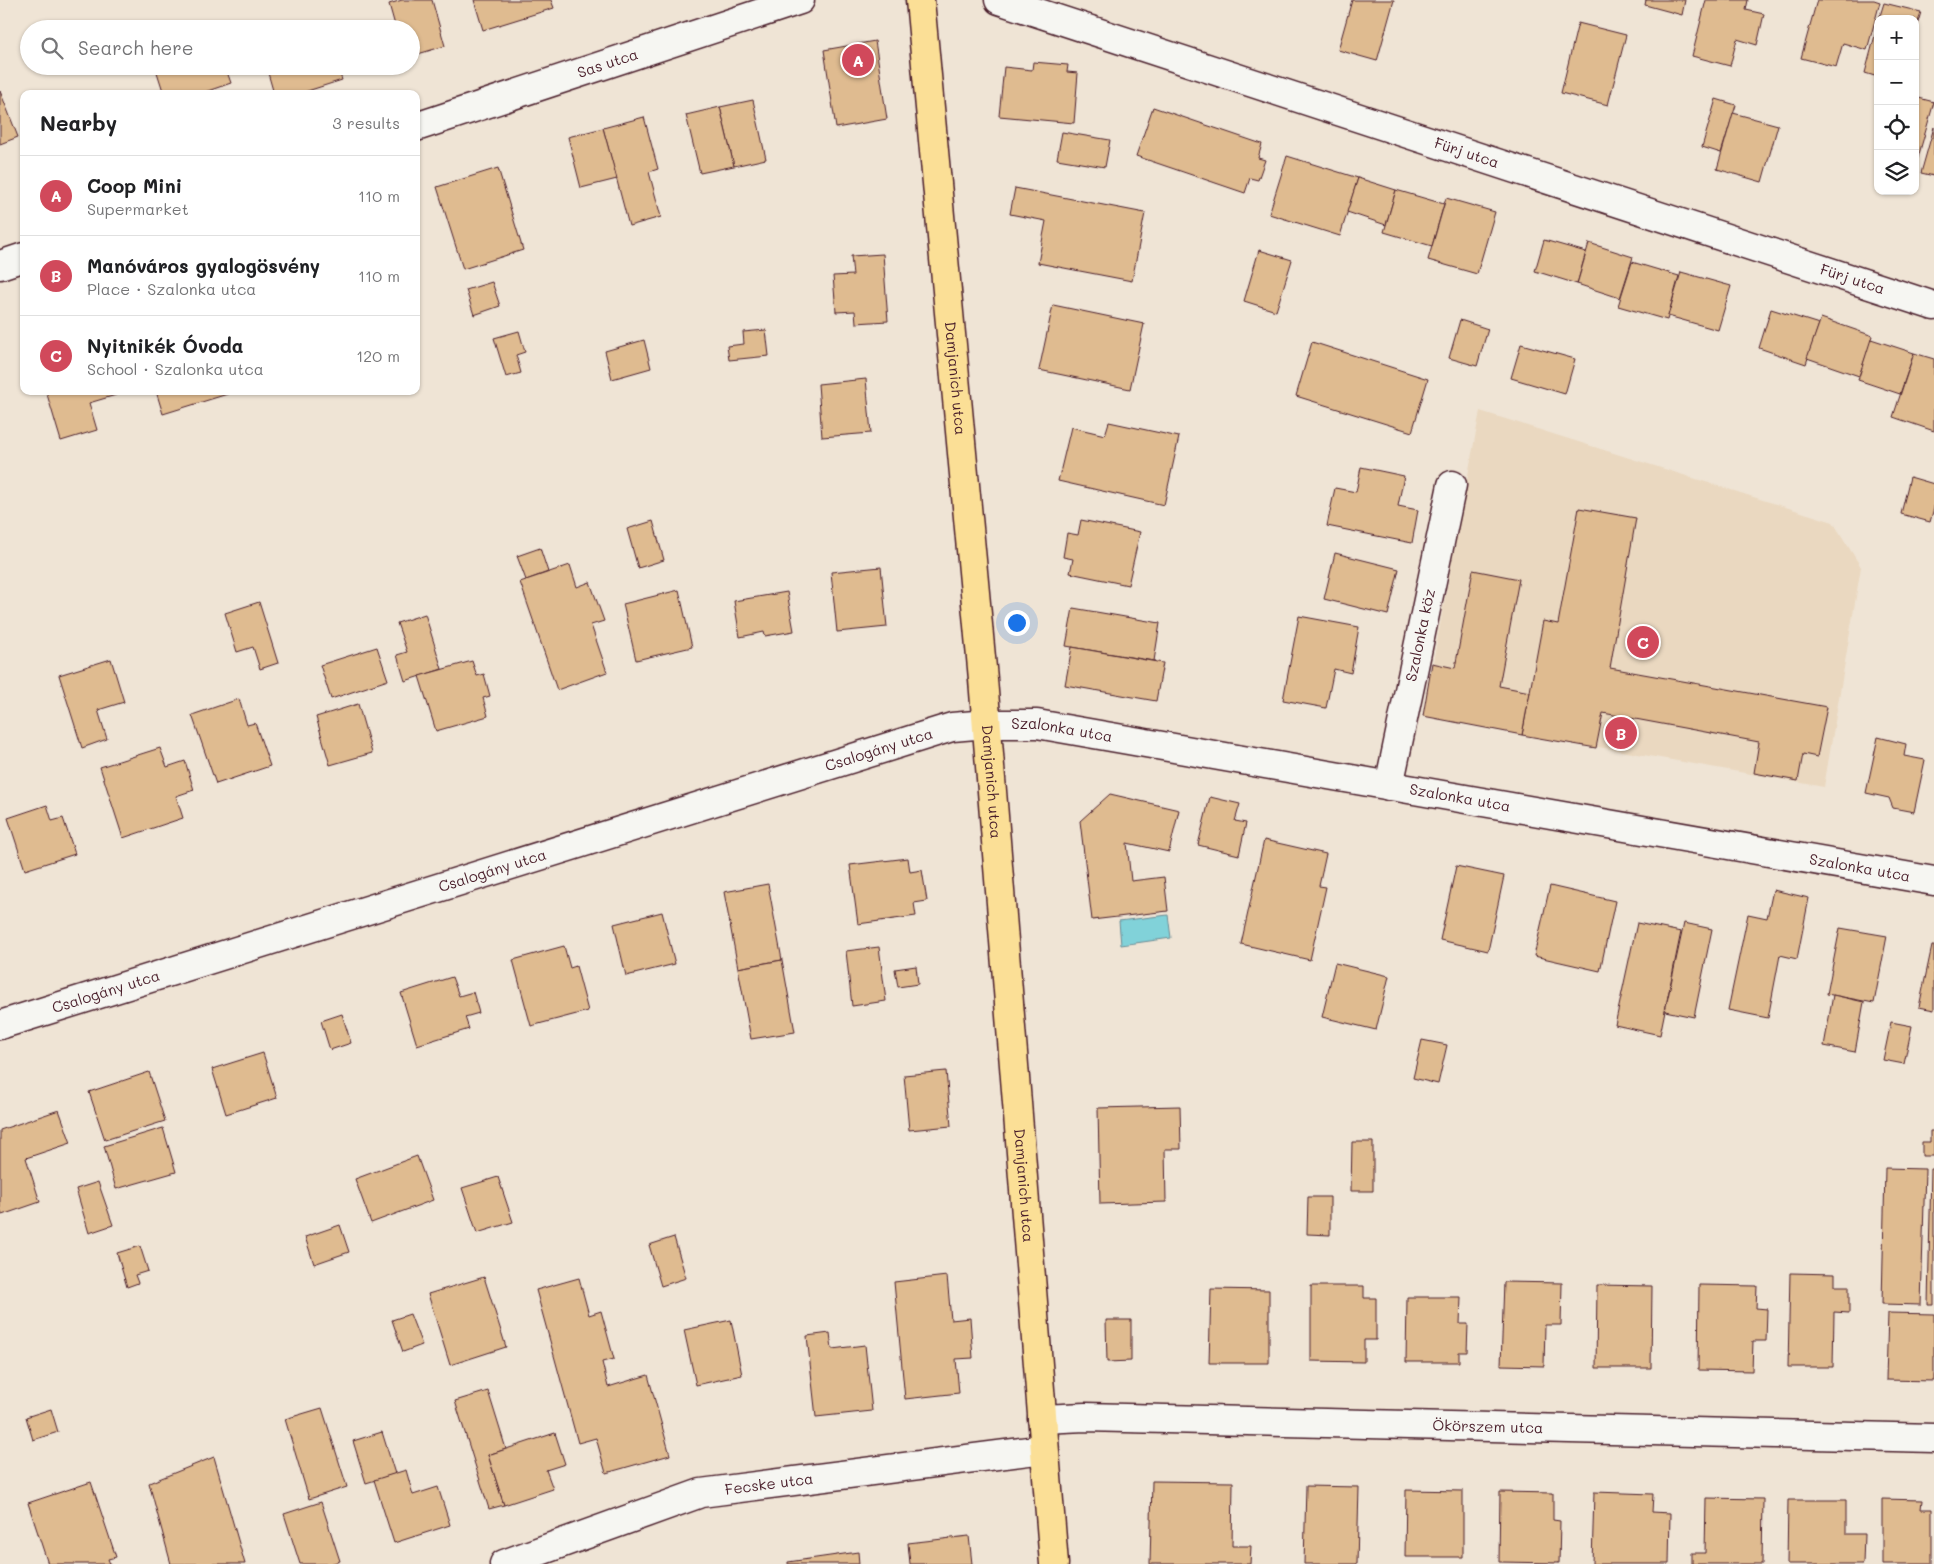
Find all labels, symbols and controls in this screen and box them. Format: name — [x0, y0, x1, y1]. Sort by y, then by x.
map controls — [1874, 15, 1919, 195]
button: + — [1874, 15, 1919, 60]
search box — [20, 20, 420, 75]
icon: search — [38, 34, 66, 62]
text: Search here — [78, 35, 194, 60]
pin: A — [842, 41, 874, 79]
street label: Sas utca — [574, 43, 640, 82]
button: − — [1874, 60, 1919, 105]
button: locate — [1874, 105, 1919, 150]
text: Nearby — [40, 109, 117, 136]
text: 3 results — [332, 112, 400, 133]
street label: Fürj utca — [1432, 132, 1502, 172]
button: layers — [1874, 150, 1919, 195]
text: Coop Mini — [87, 173, 182, 198]
text: A — [50, 185, 62, 206]
text: 110 m — [358, 185, 400, 206]
text: Supermarket — [87, 198, 189, 219]
text: Manóváros gyalogösvény — [87, 253, 320, 278]
street label: Fürj utca — [1818, 258, 1888, 298]
text: B — [51, 265, 61, 286]
text: 110 m — [358, 265, 400, 286]
text: Place · Szalonka utca — [87, 278, 256, 299]
street label: Damjanich utca — [941, 321, 971, 436]
text: Nyitnikék Óvoda — [87, 333, 244, 358]
text: C — [50, 345, 62, 366]
text: 120 m — [356, 345, 400, 366]
text: School · Szalonka utca — [87, 358, 264, 379]
street label: Szalonka köz — [1400, 587, 1439, 683]
your location — [1004, 610, 1030, 636]
pin: C — [1627, 623, 1659, 661]
street label: Szalonka utca — [1011, 713, 1114, 746]
pin: B — [1605, 714, 1637, 752]
street label: Csalogány utca — [822, 723, 935, 775]
street label: Damjanich utca — [978, 724, 1007, 839]
street label: Szalonka utca — [1408, 778, 1512, 816]
street label: Csalogány utca — [436, 844, 549, 896]
street label: Szalonka utca — [1808, 848, 1912, 886]
street label: Csalogány utca — [49, 965, 162, 1017]
street label: Damjanich utca — [1010, 1128, 1039, 1243]
street label: Ökörszem utca — [1432, 1415, 1544, 1437]
street label: Fecske utca — [724, 1468, 814, 1499]

